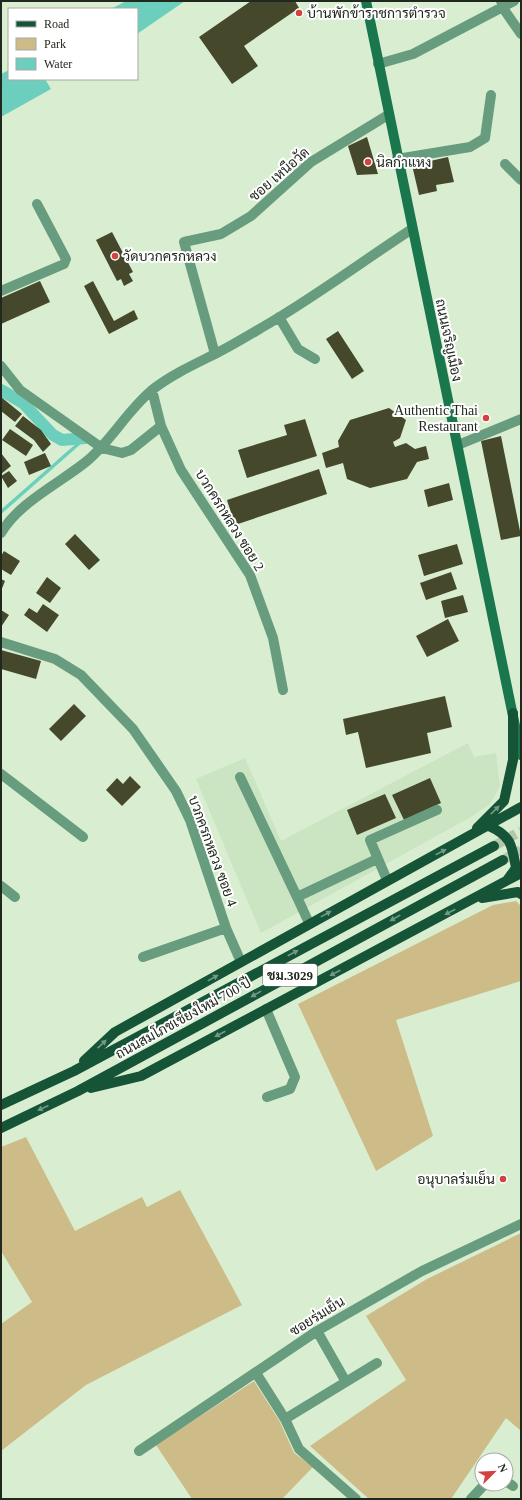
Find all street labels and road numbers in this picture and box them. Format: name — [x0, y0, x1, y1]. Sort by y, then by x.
street label: ซอย เหนือวัด — [245, 143, 312, 204]
street label: ถนนเจริญเมือง — [431, 297, 467, 383]
street label: บวกครกหลวง ซอย 2 — [192, 467, 267, 574]
street label: บวกครกหลวง ซอย 4 — [185, 794, 240, 909]
road number: ชม.3029 — [263, 964, 317, 986]
street label: ถนนสมโภชเชียงใหม่ 700 ปี — [112, 973, 253, 1062]
street label: ซอยร่มเย็น — [286, 1292, 347, 1339]

